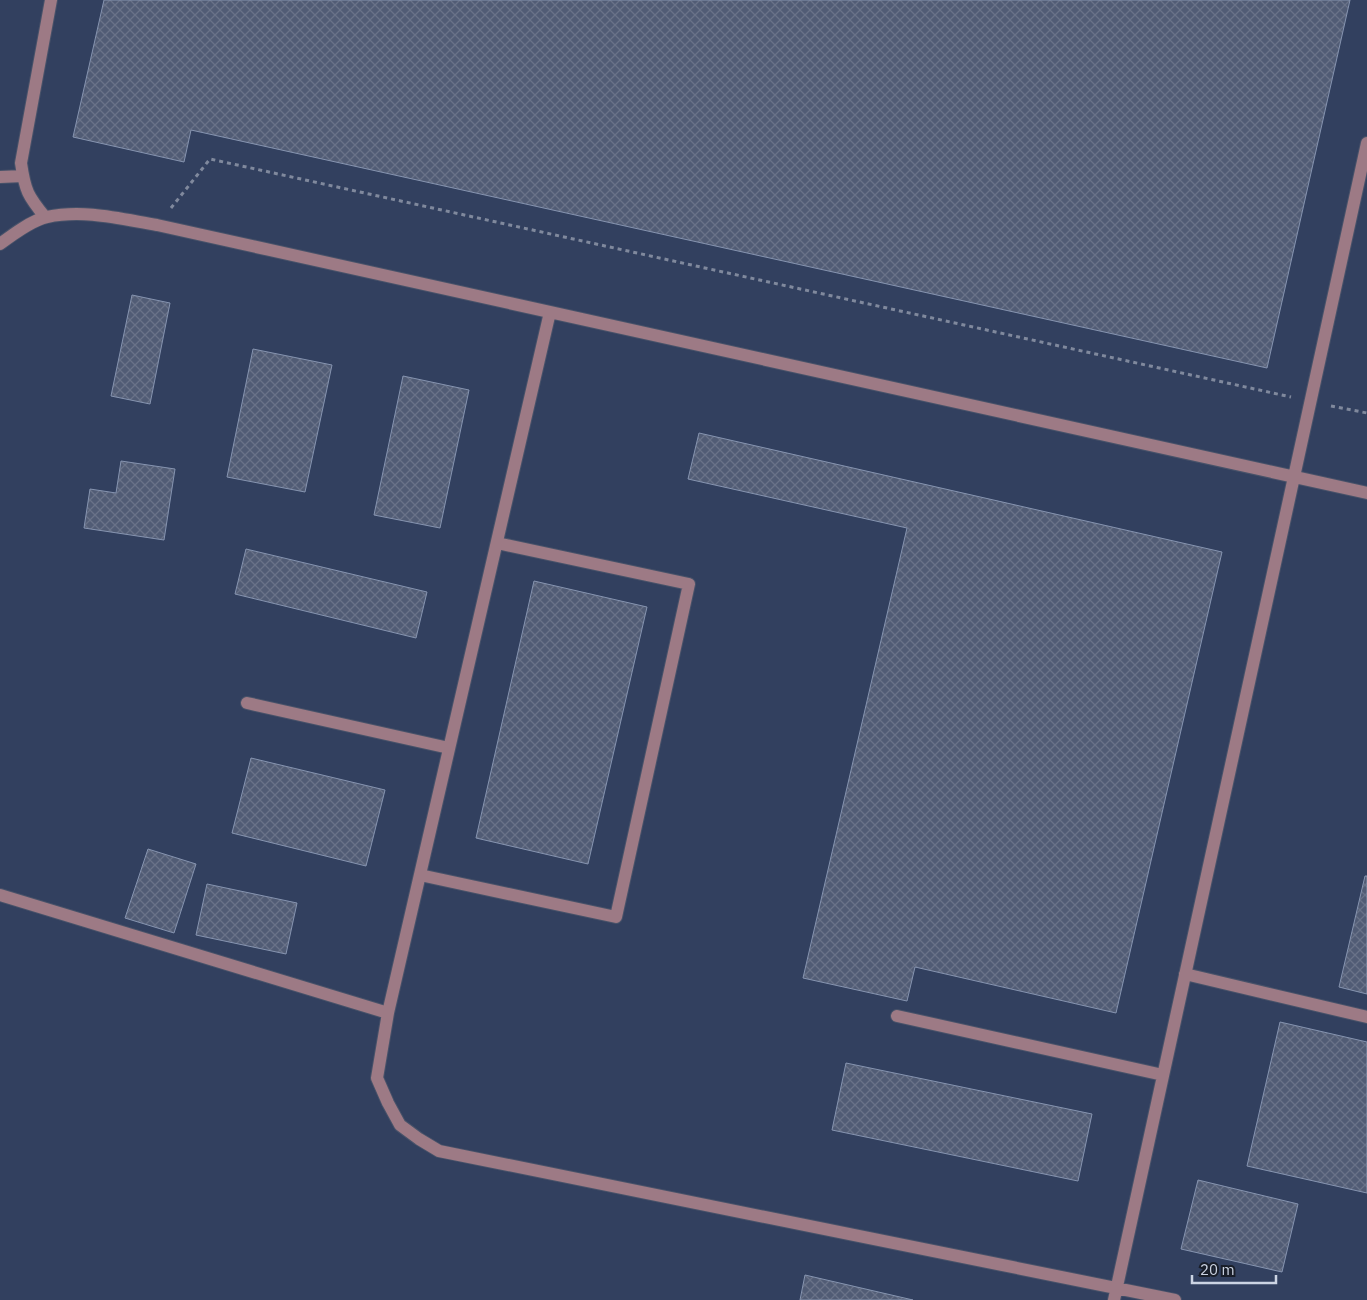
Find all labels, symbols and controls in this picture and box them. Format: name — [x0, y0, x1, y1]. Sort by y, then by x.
scale bar — [1192, 1252, 1276, 1284]
text: 20 m — [1200, 1260, 1235, 1279]

